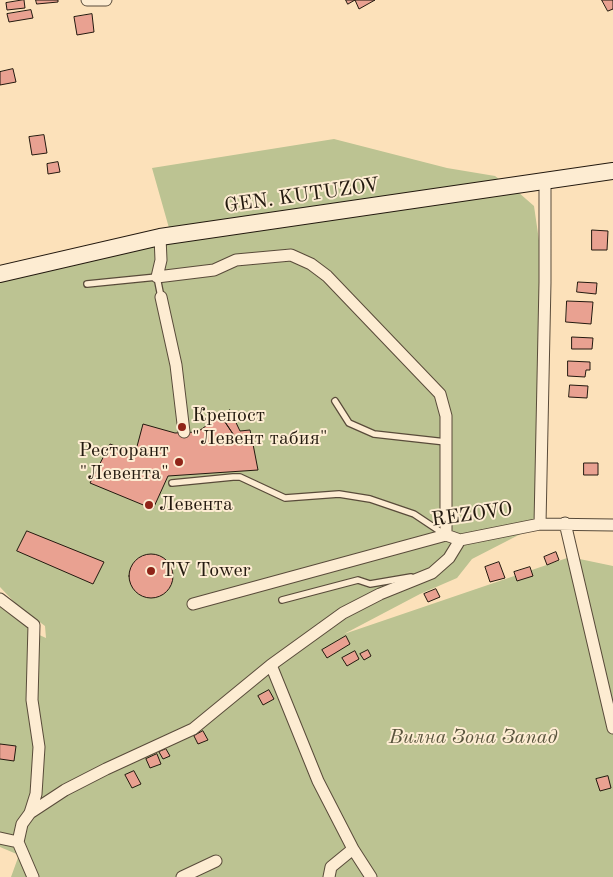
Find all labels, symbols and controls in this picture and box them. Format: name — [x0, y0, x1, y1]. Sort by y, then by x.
street label: GEN. KUTUZOV — [223, 173, 381, 219]
place label: Крепост "Левент табия" — [192, 404, 328, 451]
marker: Крепост "Левент табия" — [176, 421, 188, 433]
place label: Ресторант "Левента" — [79, 439, 169, 486]
marker: Ресторант "Левента" — [173, 456, 185, 468]
place label: Левента — [159, 493, 233, 517]
street label: REZOVO — [430, 497, 514, 533]
marker: Левента — [143, 499, 155, 511]
place label: TV Tower — [161, 559, 251, 583]
marker: TV Tower — [145, 565, 157, 577]
park label: Вилна Зона Запад — [389, 726, 557, 750]

